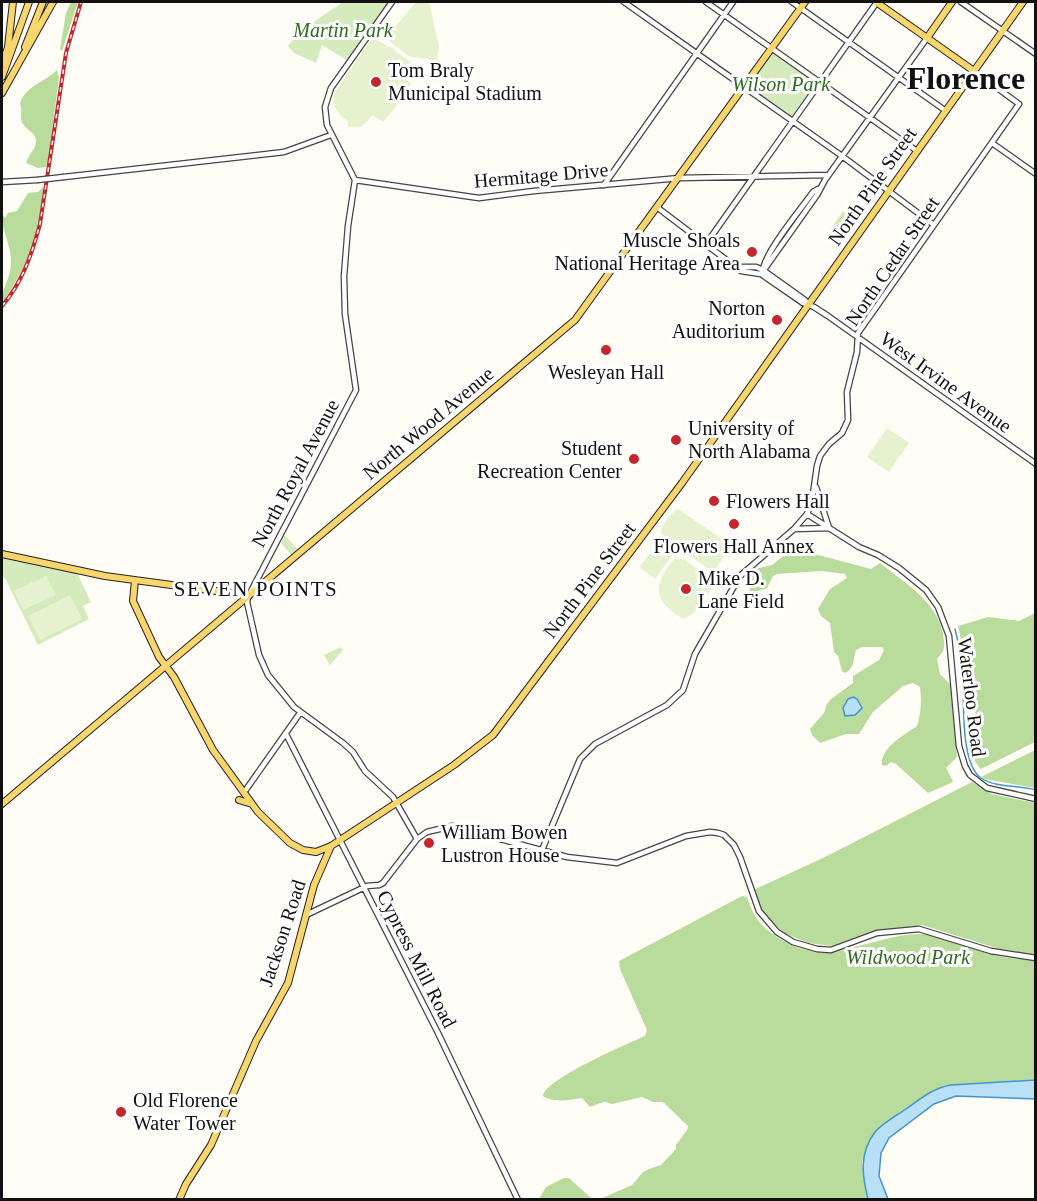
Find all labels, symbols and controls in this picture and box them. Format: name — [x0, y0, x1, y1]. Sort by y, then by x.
park label: Martin Park — [292, 19, 394, 41]
place label: Tom Braly Municipal Stadium — [388, 59, 542, 105]
district label: Florence — [907, 60, 1025, 96]
park label: Wilson Park — [732, 73, 831, 95]
marker: Tom Braly Municipal Stadium — [369, 75, 383, 89]
street label: North Pine Street — [823, 122, 921, 249]
street label: Hermitage Drive — [473, 158, 609, 193]
street label: North Cedar Street — [841, 192, 944, 330]
place label: Muscle Shoals National Heritage Area — [555, 229, 740, 275]
marker: Muscle Shoals National Heritage Area — [745, 245, 759, 259]
place label: Norton Auditorium — [672, 297, 765, 342]
marker: Norton Auditorium — [770, 313, 784, 327]
street label: West Irvine Avenue — [876, 327, 1016, 437]
marker: Wesleyan Hall — [599, 343, 613, 357]
place label: Wesleyan Hall — [548, 361, 665, 384]
street label: North Wood Avenue — [358, 362, 498, 484]
street label: North Royal Avenue — [247, 395, 344, 551]
place label: University of North Alabama — [688, 417, 811, 462]
marker: University of North Alabama — [669, 433, 683, 447]
place label: Student Recreation Center — [477, 437, 622, 482]
marker: Student Recreation Center — [627, 452, 641, 466]
place label: Flowers Hall — [726, 490, 830, 512]
marker: Flowers Hall — [707, 494, 721, 508]
marker: Flowers Hall Annex — [727, 517, 741, 531]
street label: North Pine Street — [538, 518, 640, 642]
place label: Flowers Hall Annex — [653, 535, 815, 557]
place label: Mike D. Lane Field — [698, 567, 784, 612]
district label: SEVEN POINTS — [174, 577, 338, 601]
marker: Mike D. Lane Field — [679, 582, 693, 596]
street label: Waterloo Road — [954, 636, 990, 758]
place label: William Bowen Lustron House — [441, 821, 567, 866]
marker: William Bowen Lustron House — [422, 836, 436, 850]
street label: Jackson Road — [254, 877, 310, 989]
street label: Cypress Mill Road — [372, 887, 461, 1032]
park label: Wildwood Park — [846, 946, 971, 968]
place label: Old Florence Water Tower — [133, 1089, 238, 1134]
marker: Old Florence Water Tower — [114, 1105, 128, 1119]

